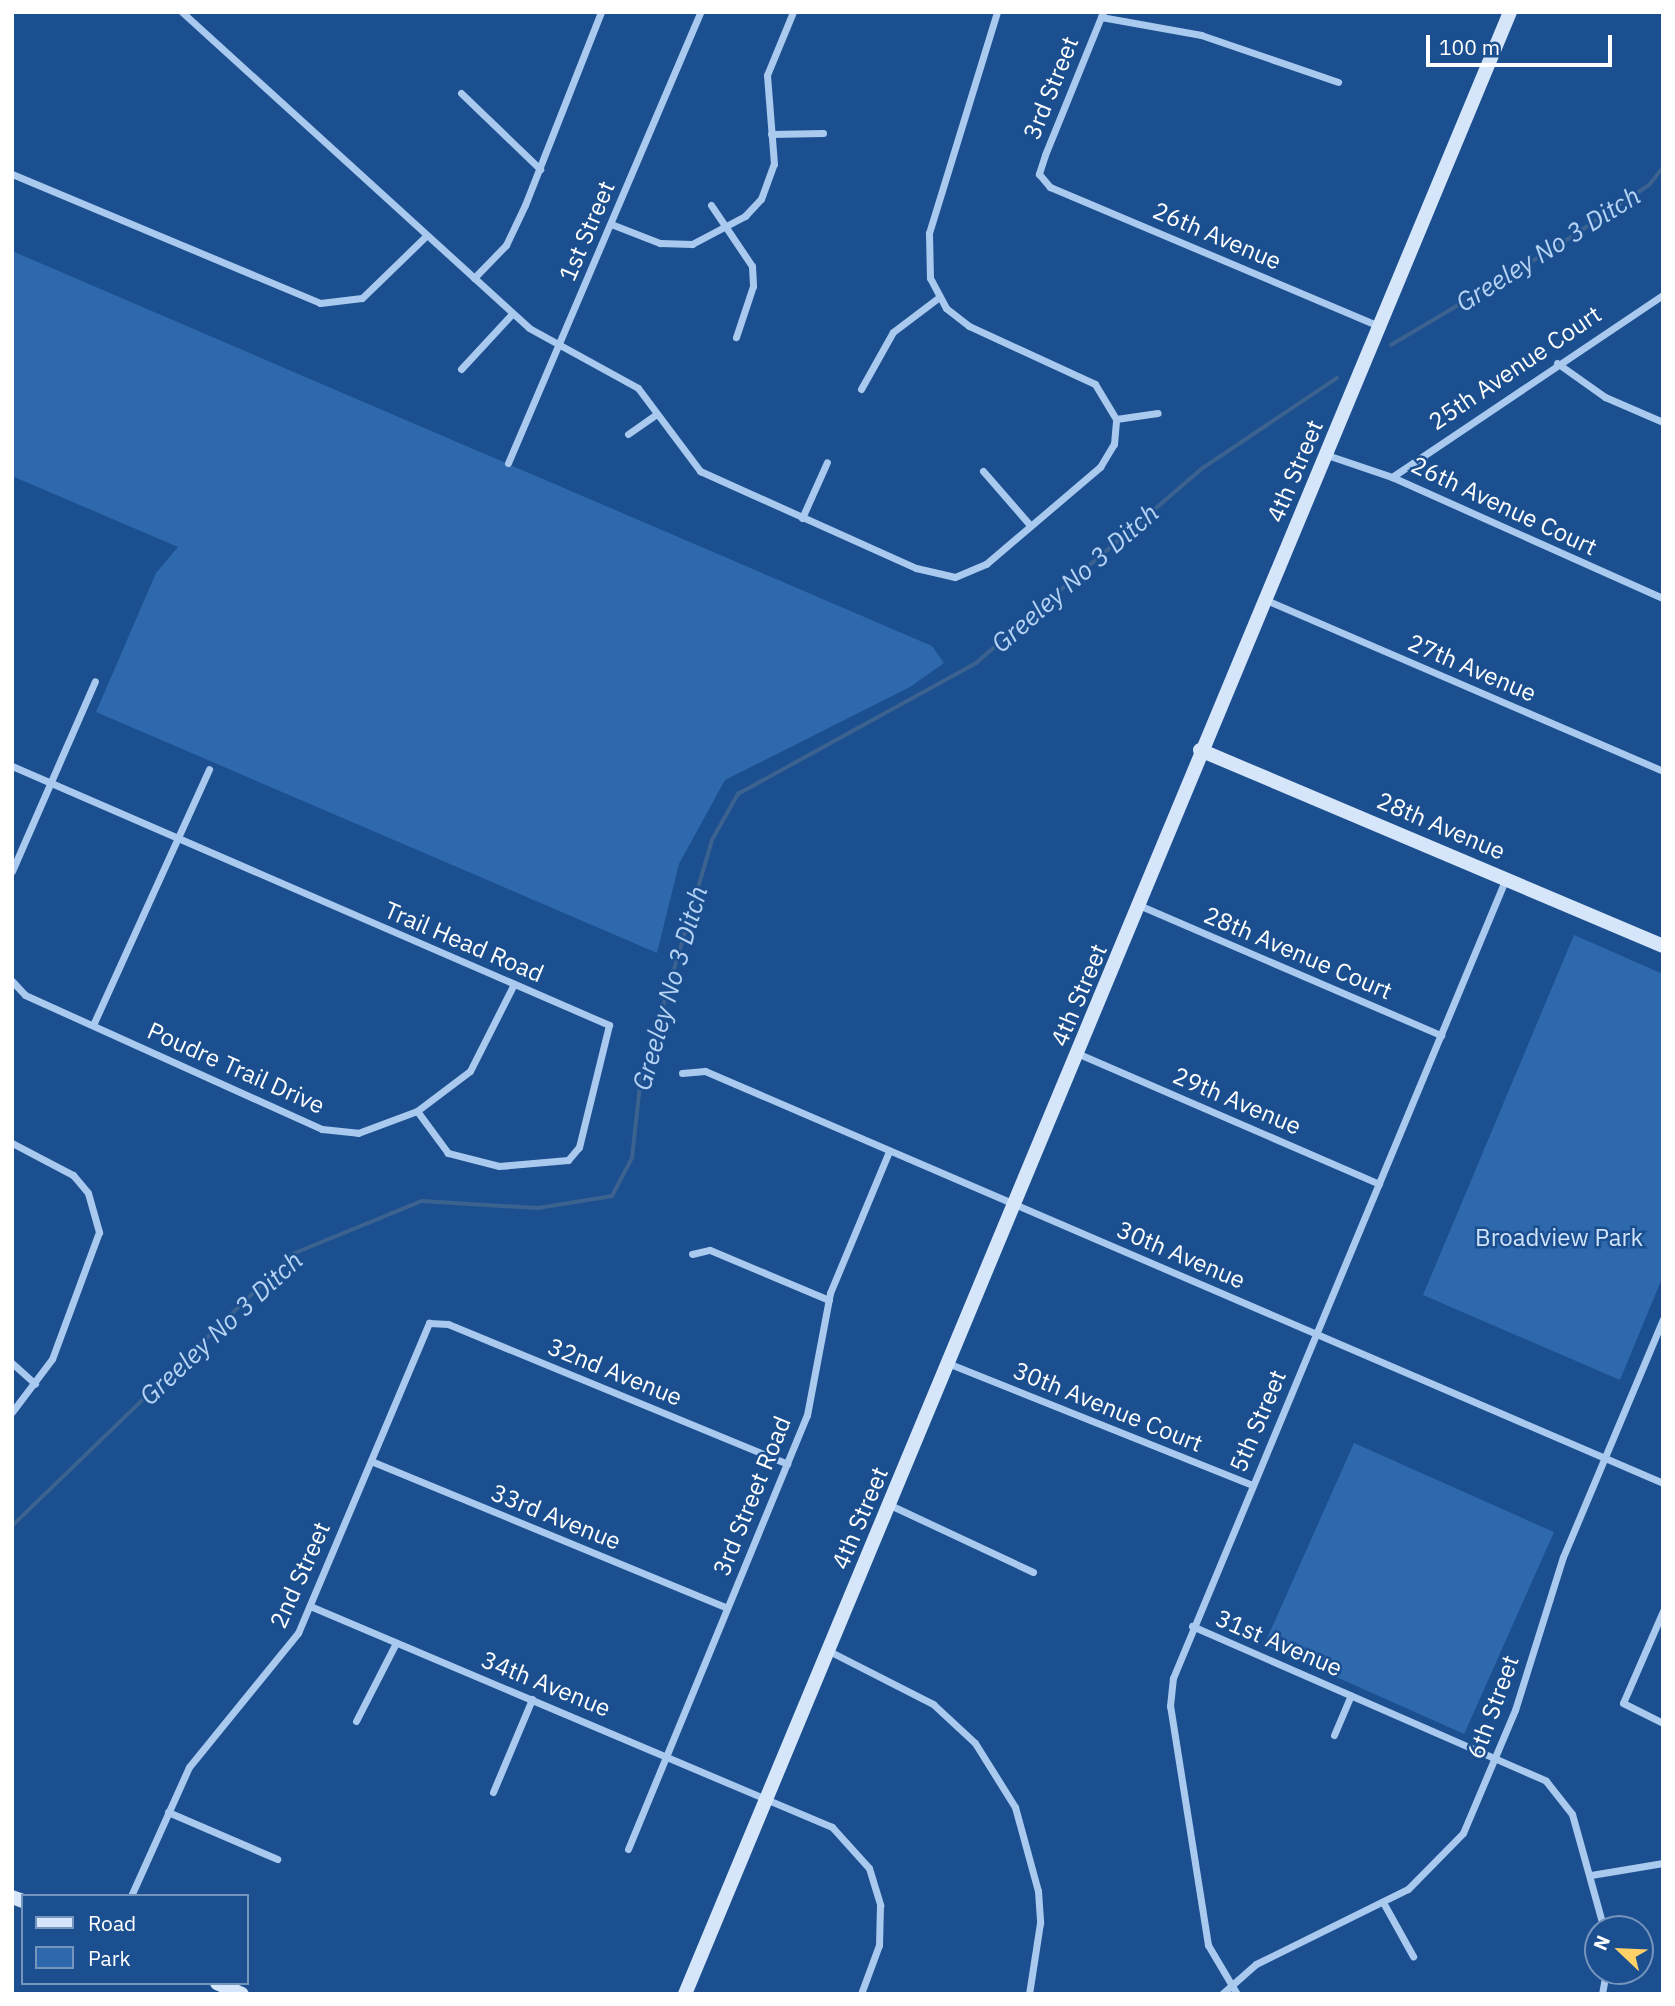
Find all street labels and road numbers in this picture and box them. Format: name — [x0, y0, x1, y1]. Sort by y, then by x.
street label: 3rd Street — [1017, 32, 1085, 144]
street label: 1st Street — [553, 177, 621, 285]
street label: 26th Avenue — [1148, 196, 1286, 276]
street label: 25th Avenue Court — [1423, 300, 1607, 436]
street label: 4th Street — [1261, 416, 1329, 526]
street label: 26th Avenue Court — [1407, 450, 1601, 562]
street label: 27th Avenue — [1403, 628, 1541, 708]
street label: 28th Avenue — [1372, 786, 1510, 866]
street label: Trail Head Road — [380, 896, 548, 988]
street label: 28th Avenue Court — [1200, 900, 1396, 1006]
street label: 4th Street — [1045, 940, 1113, 1050]
street label: Poudre Trail Drive — [143, 1016, 329, 1120]
street label: 29th Avenue — [1168, 1061, 1306, 1141]
street label: 30th Avenue — [1112, 1215, 1250, 1295]
street label: 32nd Avenue — [544, 1332, 686, 1412]
street label: 30th Avenue Court — [1009, 1356, 1207, 1458]
street label: 5th Street — [1224, 1366, 1292, 1476]
street label: 3rd Street Road — [707, 1412, 797, 1580]
street label: 4th Street — [826, 1463, 894, 1573]
street label: 33rd Avenue — [487, 1478, 625, 1556]
street label: 2nd Street — [264, 1517, 336, 1633]
street label: 31st Avenue — [1211, 1603, 1347, 1683]
street label: 34th Avenue — [477, 1645, 615, 1723]
street label: 6th Street — [1461, 1651, 1525, 1763]

